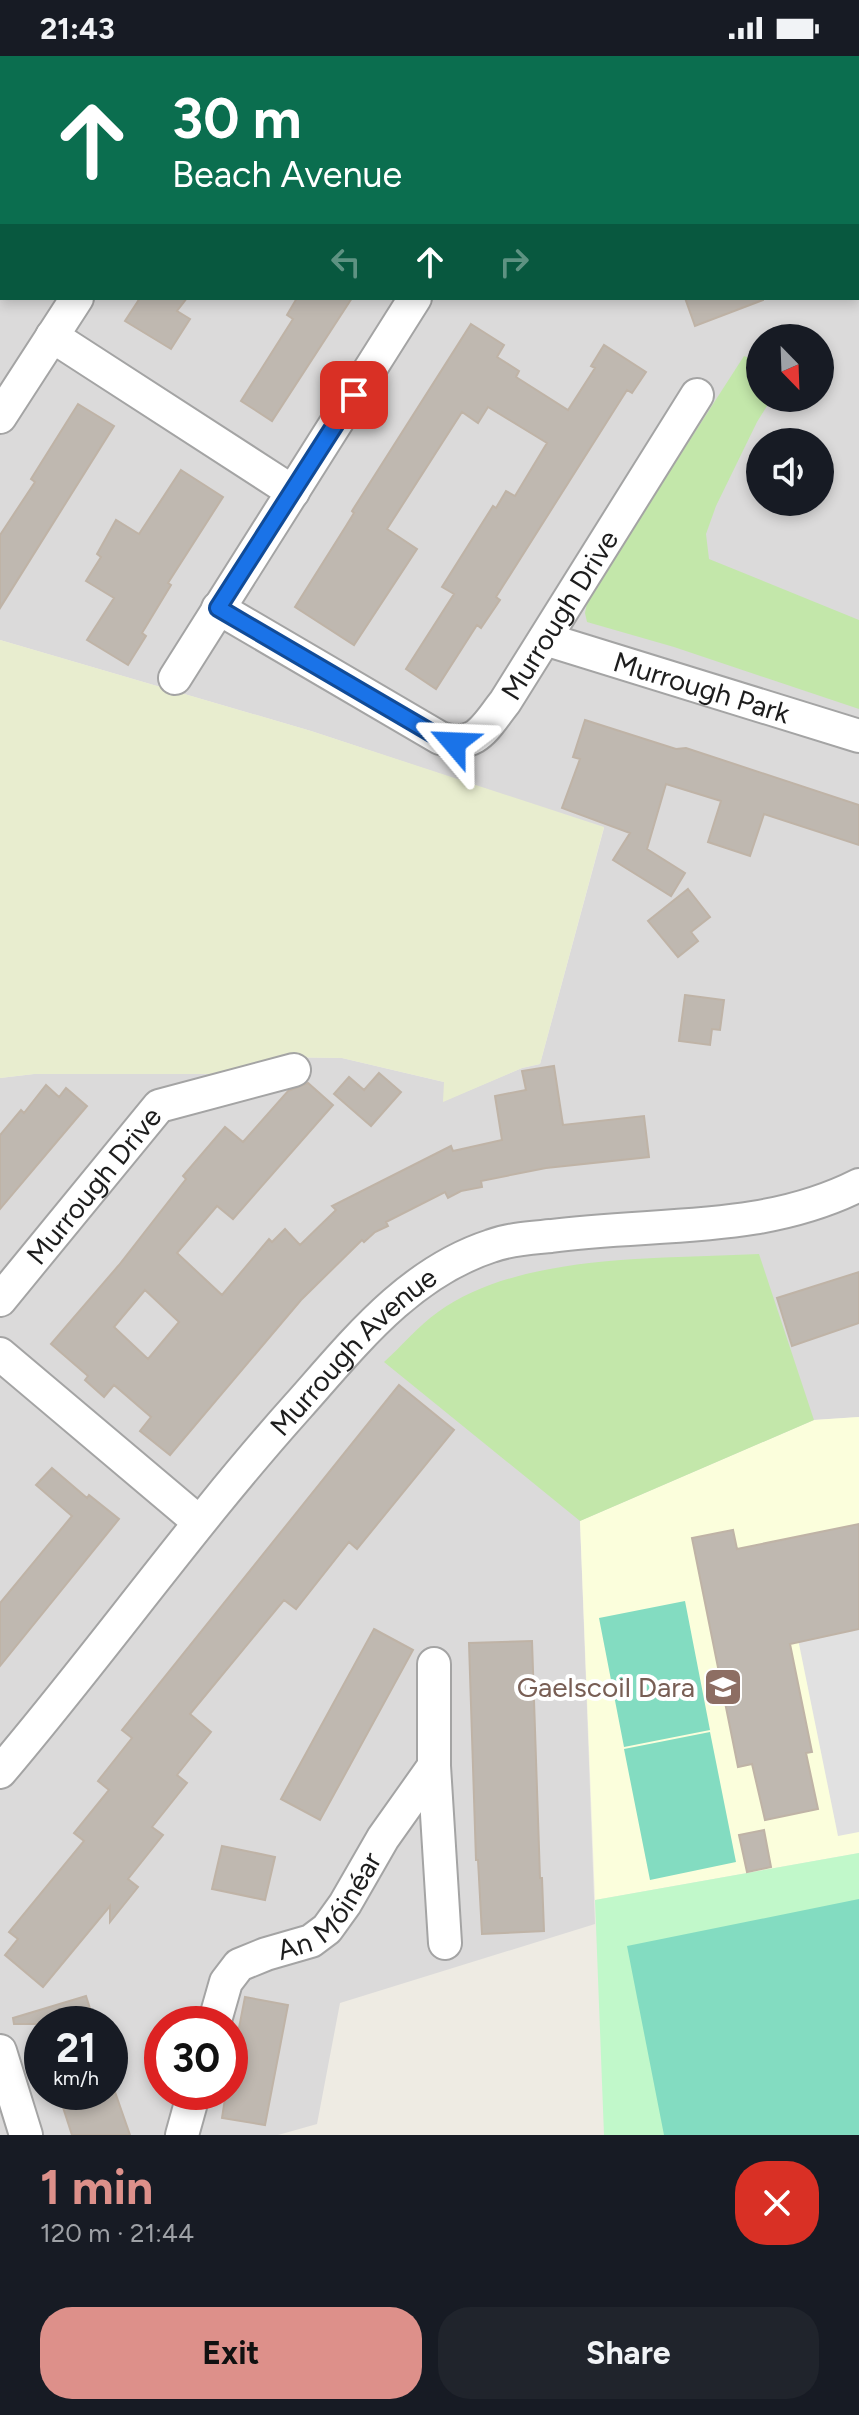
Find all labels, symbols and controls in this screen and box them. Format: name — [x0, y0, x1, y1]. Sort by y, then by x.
text: 21:43 — [40, 10, 115, 47]
text: 30 m — [172, 85, 302, 152]
icon: ahead — [40, 88, 144, 192]
text: Beach Avenue — [172, 153, 402, 196]
icon: left — [324, 240, 368, 284]
icon: ahead — [408, 240, 452, 284]
icon: right — [492, 240, 536, 284]
north arrow — [746, 324, 834, 412]
map controls — [746, 324, 834, 516]
pin — [320, 361, 388, 429]
icon: arrive — [332, 373, 376, 417]
button: sound — [746, 428, 834, 516]
street label: Murrough Drive — [494, 524, 625, 706]
street label: Murrough Park — [610, 644, 794, 731]
position arrow — [412, 701, 496, 785]
street label: Murrough Drive — [19, 1100, 168, 1271]
street label: Murrough Avenue — [263, 1260, 443, 1443]
school or university icon: Gaelscoil Dara — [702, 1666, 744, 1708]
place label: Gaelscoil Dara — [517, 1670, 695, 1704]
street label: An Móinéar — [273, 1845, 389, 1967]
speed limit sign: 30 — [144, 2006, 248, 2110]
text: 21 — [56, 2024, 96, 2072]
text: km/h — [53, 2066, 99, 2090]
text: 1 min — [40, 2158, 153, 2216]
button: close — [735, 2161, 819, 2245]
text: 120 m · 21:44 — [40, 2217, 194, 2249]
button: Exit — [40, 2307, 422, 2399]
button: Share — [438, 2307, 819, 2399]

